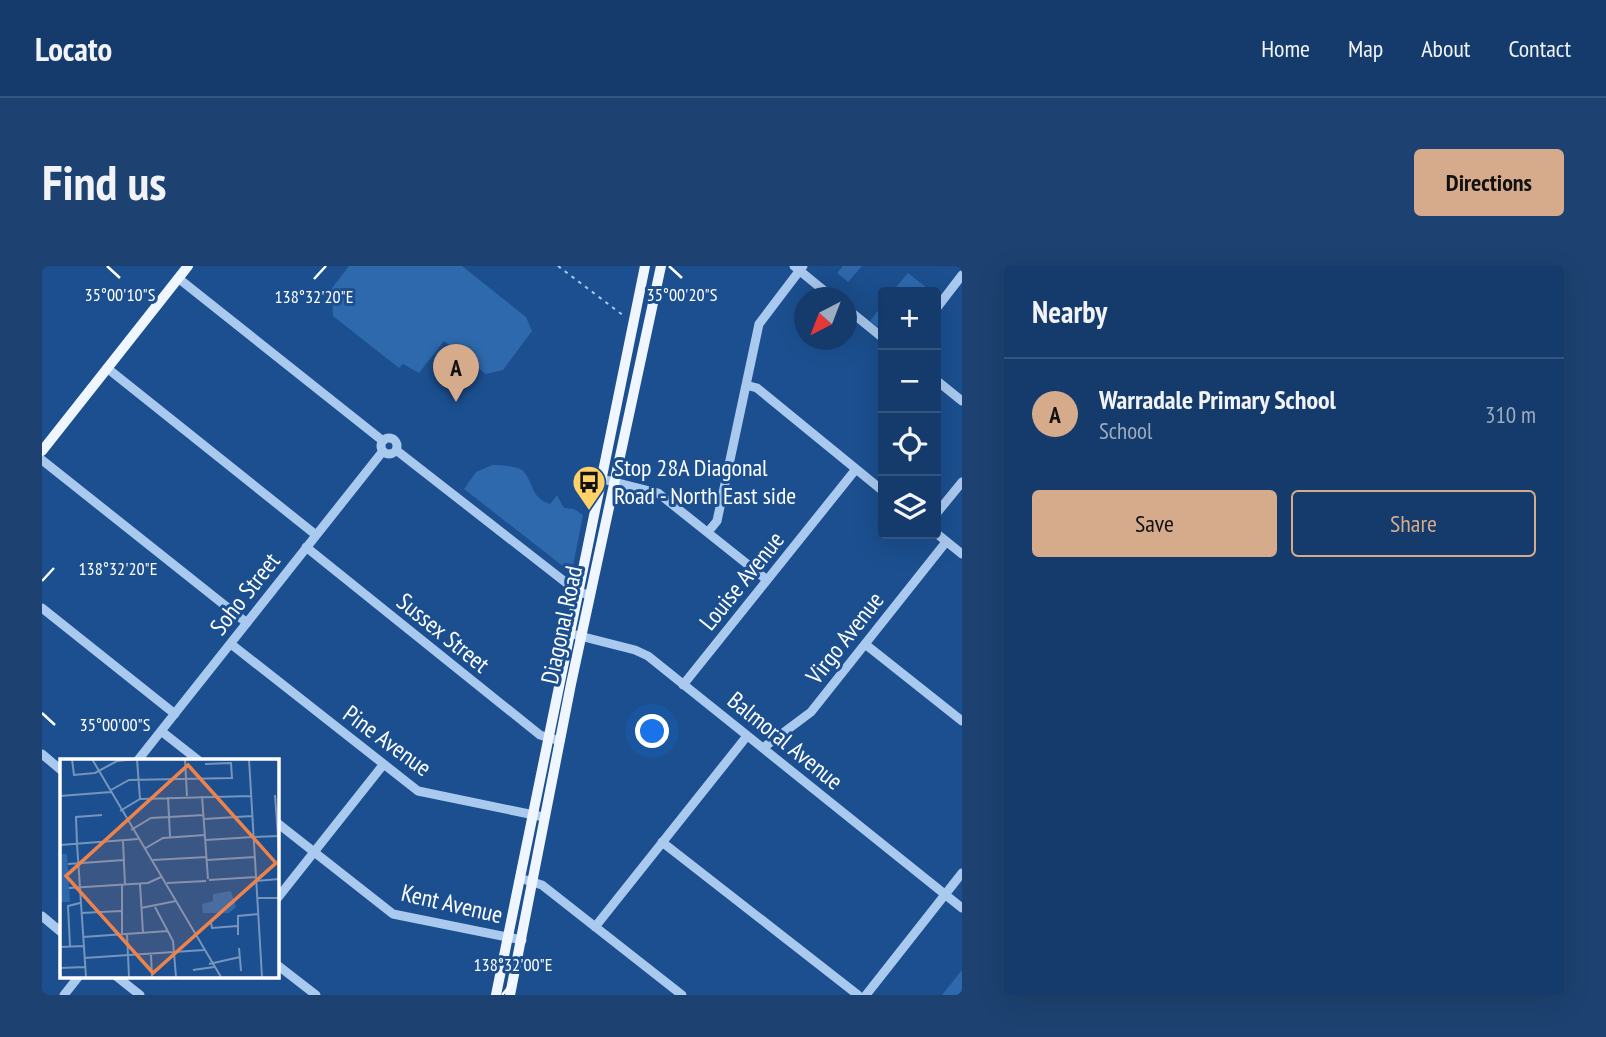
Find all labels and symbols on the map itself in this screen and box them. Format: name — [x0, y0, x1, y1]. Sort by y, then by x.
text: 35°00'10"S — [85, 283, 156, 306]
text: 35°00'20"S — [647, 283, 718, 306]
text: 138°32'20"E — [275, 285, 353, 308]
north arrow — [794, 287, 857, 350]
pin: A — [433, 344, 479, 402]
place label: Stop 28A Diagonal Road - North East side — [614, 452, 796, 511]
bus stop icon: Stop 28A Diagonal Road - North East side — [570, 463, 608, 512]
street label: Louise Avenue — [692, 525, 791, 636]
street label: Soho Street — [203, 546, 287, 641]
text: 138°32'20"E — [79, 557, 157, 580]
street label: Diagonal Road — [534, 563, 589, 687]
street label: Virgo Avenue — [798, 585, 890, 691]
street label: Sussex Street — [391, 586, 496, 680]
street label: Balmoral Avenue — [721, 685, 849, 797]
street label: Pine Avenue — [337, 698, 438, 783]
text: 35°00'00"S — [80, 713, 151, 736]
your location — [635, 714, 669, 748]
inset map — [60, 759, 278, 978]
street label: Kent Avenue — [398, 877, 506, 930]
text: 138°32'00"E — [474, 953, 552, 976]

